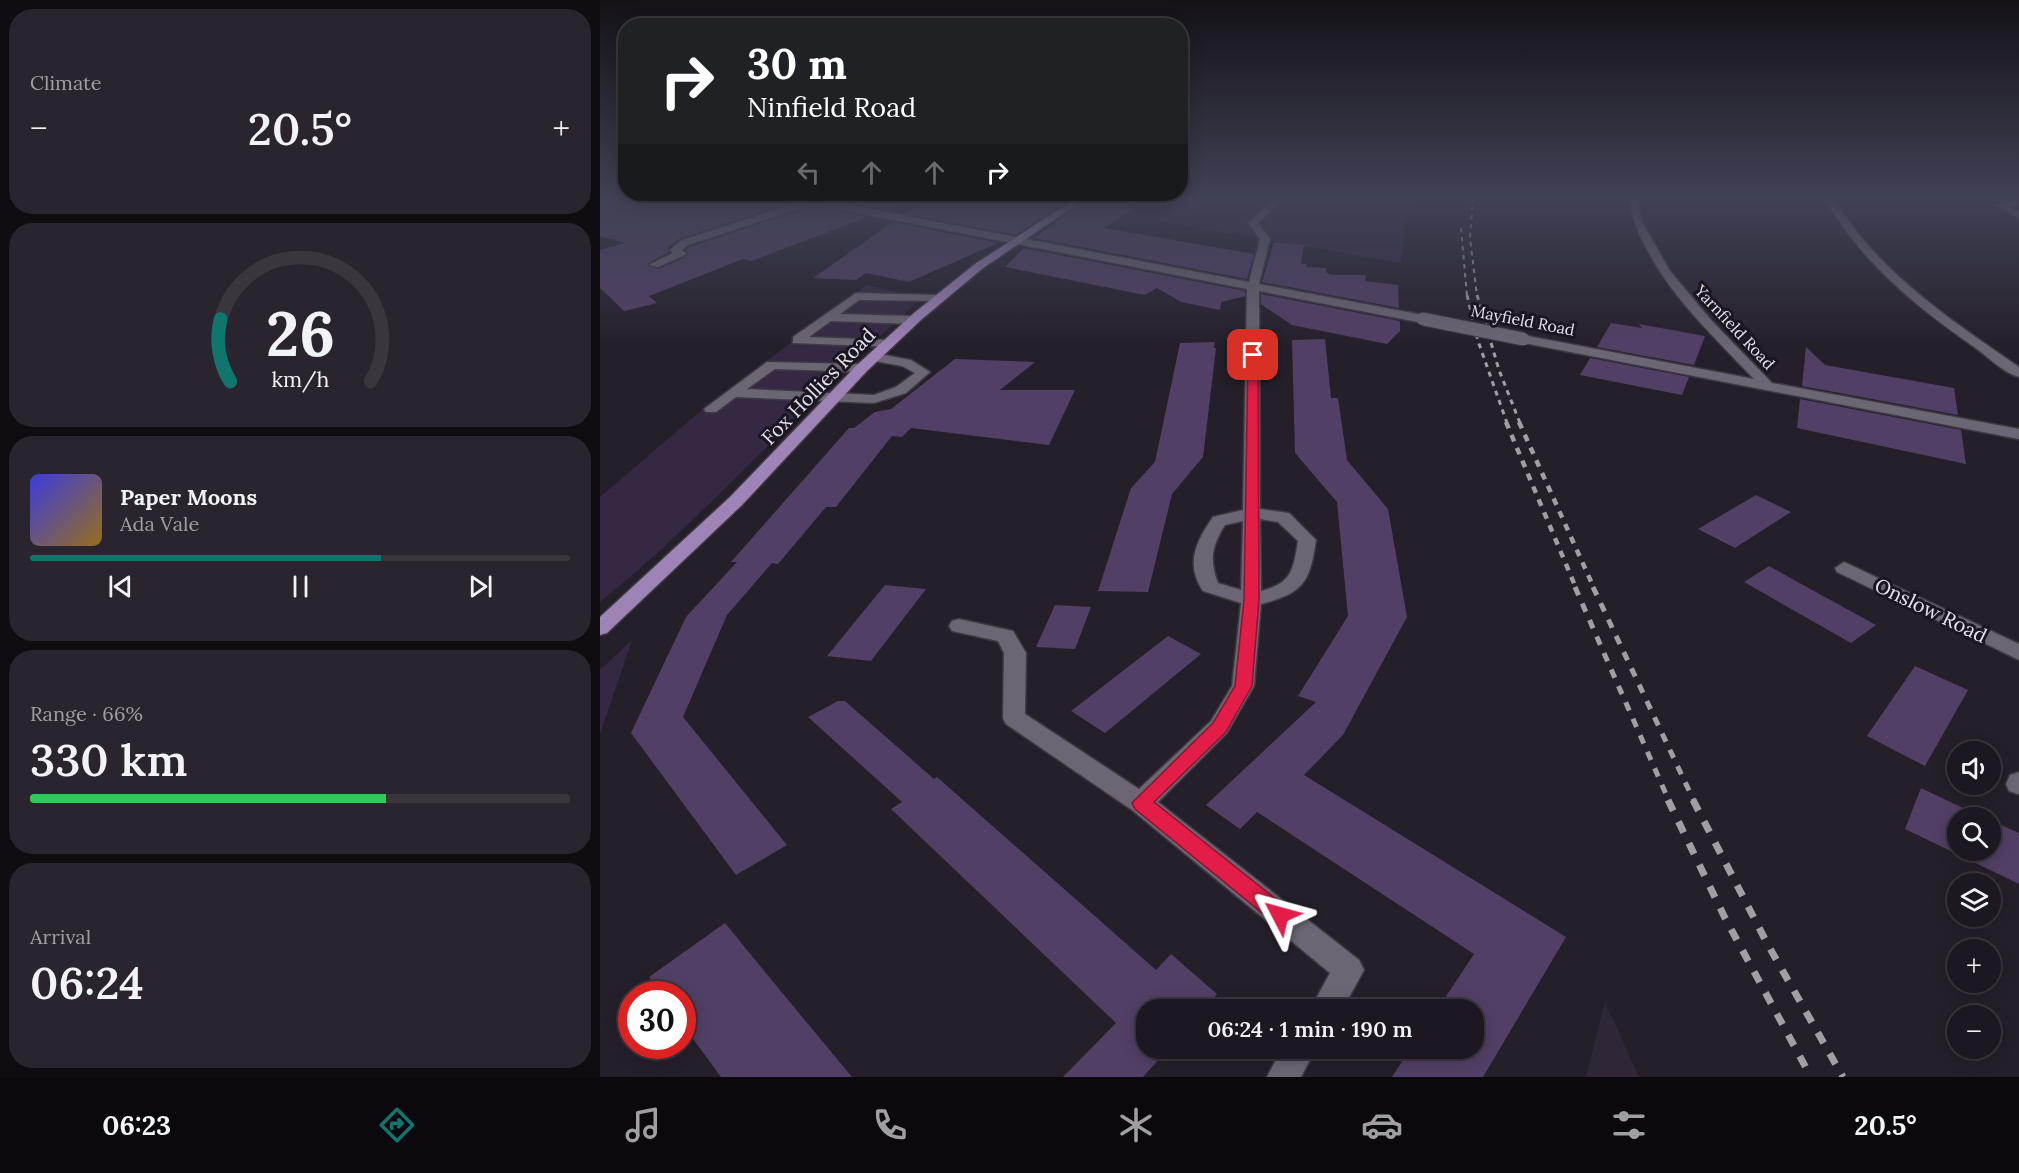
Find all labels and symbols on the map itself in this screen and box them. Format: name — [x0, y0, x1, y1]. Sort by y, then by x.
street label: Yarnfield Road — [1690, 280, 1779, 374]
street label: Mayfield Road — [1469, 300, 1577, 340]
street label: Fox Hollies Road — [756, 322, 880, 450]
pin — [1227, 329, 1278, 380]
street label: Onslow Road — [1871, 572, 1991, 648]
position arrow — [1248, 883, 1312, 947]
speed limit sign: 30 — [618, 981, 696, 1059]

